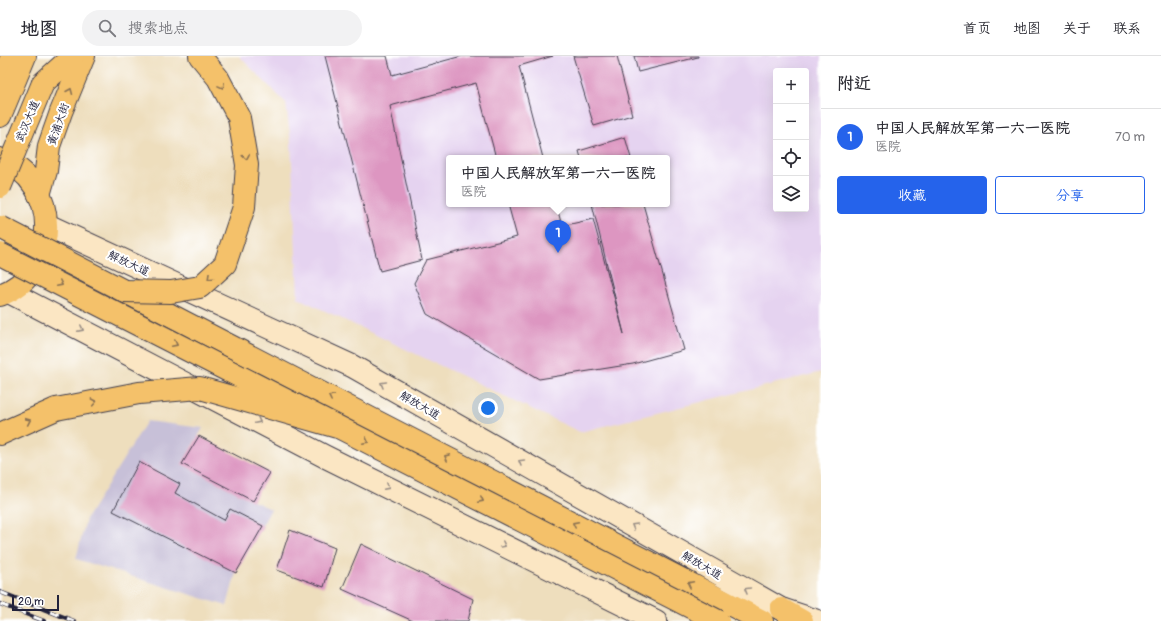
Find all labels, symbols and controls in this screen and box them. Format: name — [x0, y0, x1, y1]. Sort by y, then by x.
search box — [82, 10, 362, 46]
text: 地图 — [20, 17, 58, 41]
icon: search — [96, 17, 118, 39]
text: 搜索地点 — [128, 19, 188, 38]
text: 首页 — [963, 20, 991, 37]
text: 地图 — [1013, 20, 1041, 37]
text: 关于 — [1063, 20, 1091, 37]
text: 联系 — [1113, 20, 1141, 37]
map controls — [773, 68, 809, 212]
button: + — [773, 68, 809, 104]
text: 附近 — [837, 73, 871, 94]
one-way arrow — [217, 81, 225, 89]
one-way arrow — [65, 87, 73, 95]
street label: 武汉大道 — [13, 98, 42, 144]
street label: 黄浦大街 — [45, 100, 72, 147]
button: − — [773, 104, 809, 140]
text: 中国人民解放军第一六一医院 — [875, 119, 1070, 138]
text: 1 — [847, 129, 853, 145]
text: 70 m — [1115, 129, 1145, 145]
text: 医院 — [875, 139, 901, 155]
button: locate — [773, 140, 809, 176]
one-way arrow — [241, 154, 250, 160]
popup — [446, 155, 670, 207]
text: 中国人民解放军第一六一医院 — [460, 164, 656, 183]
button: layers — [773, 176, 809, 212]
button: 收藏 — [837, 176, 987, 214]
button: 分享 — [995, 176, 1145, 214]
text: 医院 — [460, 184, 487, 200]
pin: 1 — [545, 220, 571, 253]
street label: 解放大道 — [106, 248, 151, 279]
one-way arrow — [208, 272, 215, 279]
one-way arrow — [55, 279, 63, 287]
one-way arrow — [77, 324, 84, 332]
one-way arrow — [171, 339, 178, 346]
one-way arrow — [380, 381, 387, 389]
street label: 解放大道 — [397, 389, 442, 422]
one-way arrow — [328, 395, 336, 402]
one-way arrow — [91, 398, 97, 406]
your location — [478, 398, 498, 418]
one-way arrow — [254, 417, 262, 424]
one-way arrow — [24, 418, 31, 426]
one-way arrow — [361, 437, 369, 444]
one-way arrow — [444, 454, 451, 462]
one-way arrow — [518, 459, 525, 466]
one-way arrow — [382, 482, 390, 490]
one-way arrow — [477, 496, 485, 503]
one-way arrow — [571, 521, 579, 528]
one-way arrow — [631, 523, 638, 530]
one-way arrow — [499, 540, 506, 548]
street label: 解放大道 — [679, 549, 724, 582]
one-way arrow — [687, 581, 694, 588]
one-way arrow — [744, 587, 751, 595]
scale bar — [12, 593, 59, 612]
text: 20 m — [18, 595, 44, 608]

